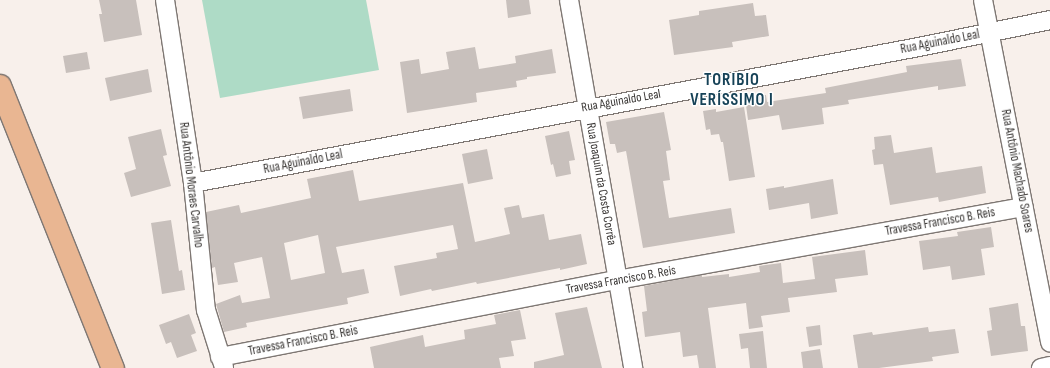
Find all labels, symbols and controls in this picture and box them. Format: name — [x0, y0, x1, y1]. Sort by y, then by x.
street label: Rua Aguinaldo Leal — [899, 27, 981, 57]
district label: TORIBIO VERÍSSIMO I — [690, 71, 774, 111]
street label: Rua Aguinaldo Leal — [580, 86, 662, 116]
street label: Rua Antônio Machado Soares — [997, 108, 1037, 234]
street label: Rua Antônio Moraes Carvalho — [176, 121, 206, 249]
street label: Rua Joaquim da Costa Corrêa — [583, 122, 619, 246]
street label: Rua Aguinaldo Leal — [262, 147, 344, 177]
street label: Travessa Francisco B. Reis — [884, 205, 996, 239]
street label: Travessa Francisco B. Reis — [565, 263, 677, 297]
street label: Travessa Francisco B. Reis — [247, 323, 359, 359]

